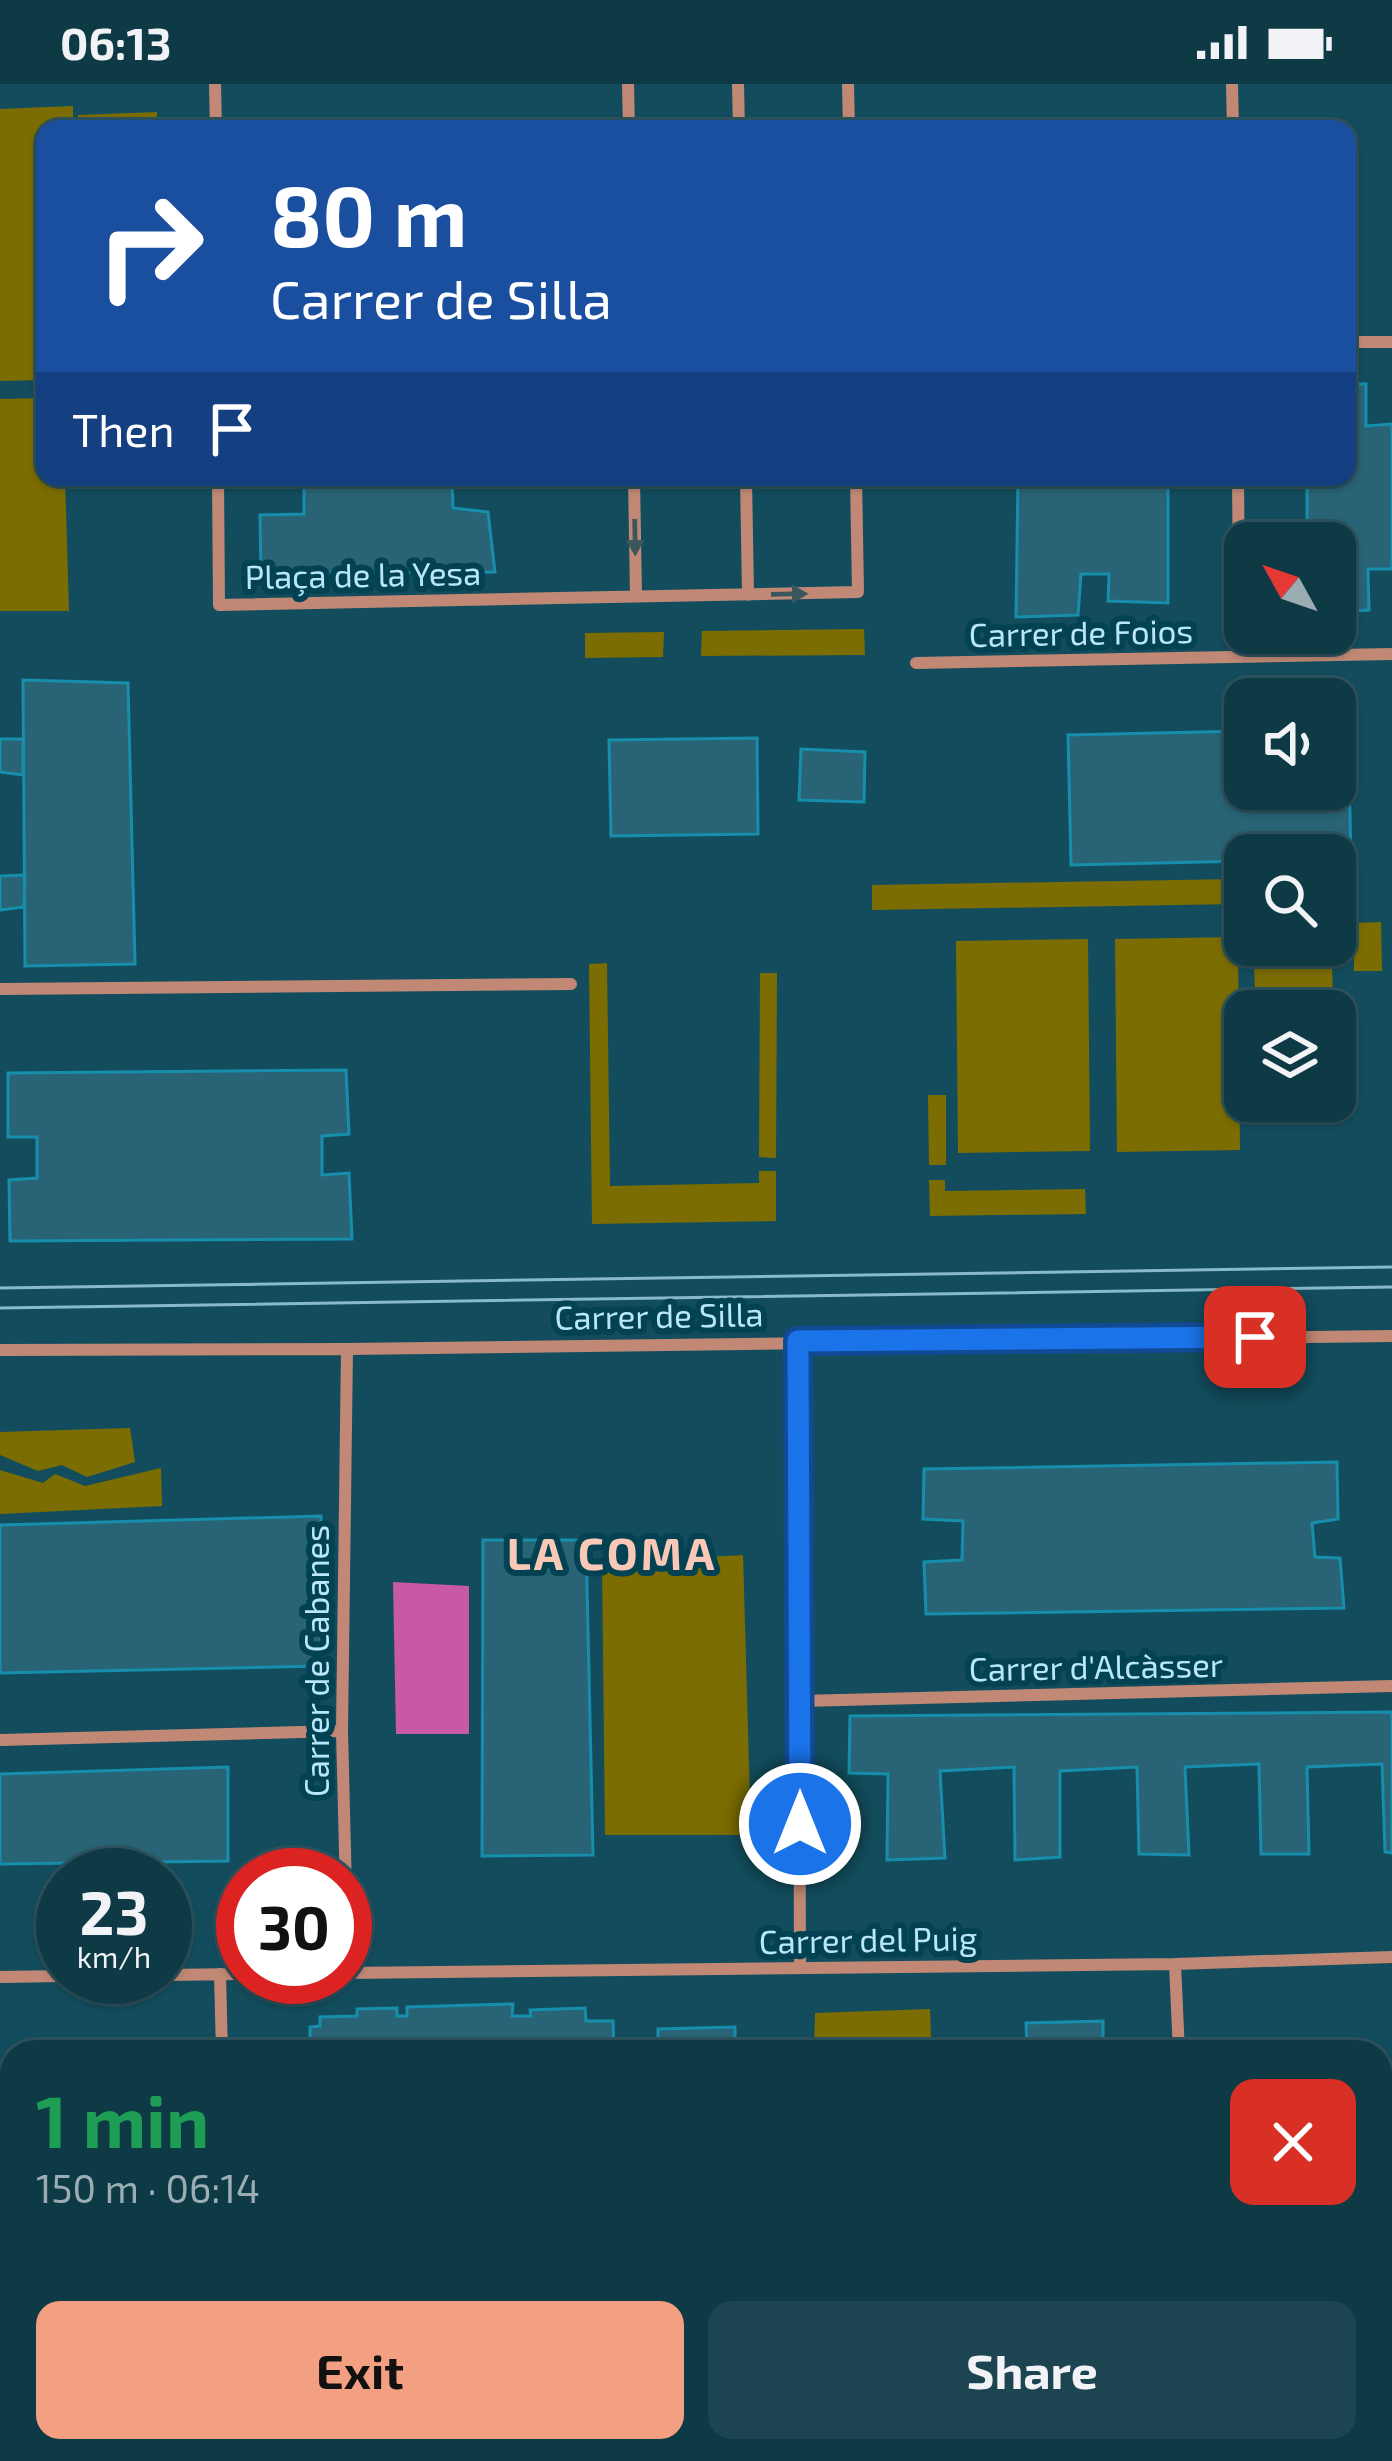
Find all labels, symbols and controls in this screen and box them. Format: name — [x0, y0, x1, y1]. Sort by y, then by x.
text: 06:13 — [60, 15, 171, 69]
text: 80 m — [270, 163, 467, 264]
icon: right — [72, 168, 228, 324]
text: Carrer de Silla — [270, 265, 612, 330]
icon: arrive — [199, 396, 265, 462]
text: Then — [72, 402, 175, 456]
one-way arrow — [625, 519, 644, 557]
north arrow — [1224, 522, 1356, 654]
map controls — [1224, 522, 1356, 1122]
street label: Plaça de la Yesa — [244, 552, 482, 598]
one-way arrow — [771, 584, 809, 603]
street label: Carrer de Foios — [969, 610, 1193, 654]
button: sound — [1224, 678, 1356, 810]
button: search — [1224, 834, 1356, 966]
button: layers — [1224, 990, 1356, 1122]
pin — [1204, 1286, 1306, 1388]
street label: Carrer de Silla — [554, 1293, 764, 1337]
icon: arrive — [1222, 1304, 1288, 1370]
street label: Carrer de Cabanes — [296, 1525, 336, 1797]
district label: LA COMA — [507, 1525, 717, 1579]
street label: Carrer d'Alcàsser — [969, 1644, 1223, 1688]
position arrow — [737, 1761, 863, 1887]
speed limit sign: 30 — [216, 1848, 372, 2004]
text: 23 — [80, 1875, 148, 1947]
street label: Carrer del Puig — [758, 1917, 978, 1961]
text: km/h — [77, 1938, 151, 1974]
text: 1 min — [36, 2076, 209, 2162]
button: close — [1230, 2079, 1356, 2205]
text: 150 m · 06:14 — [36, 2164, 260, 2211]
button: Exit — [36, 2301, 684, 2439]
button: Share — [708, 2301, 1356, 2439]

